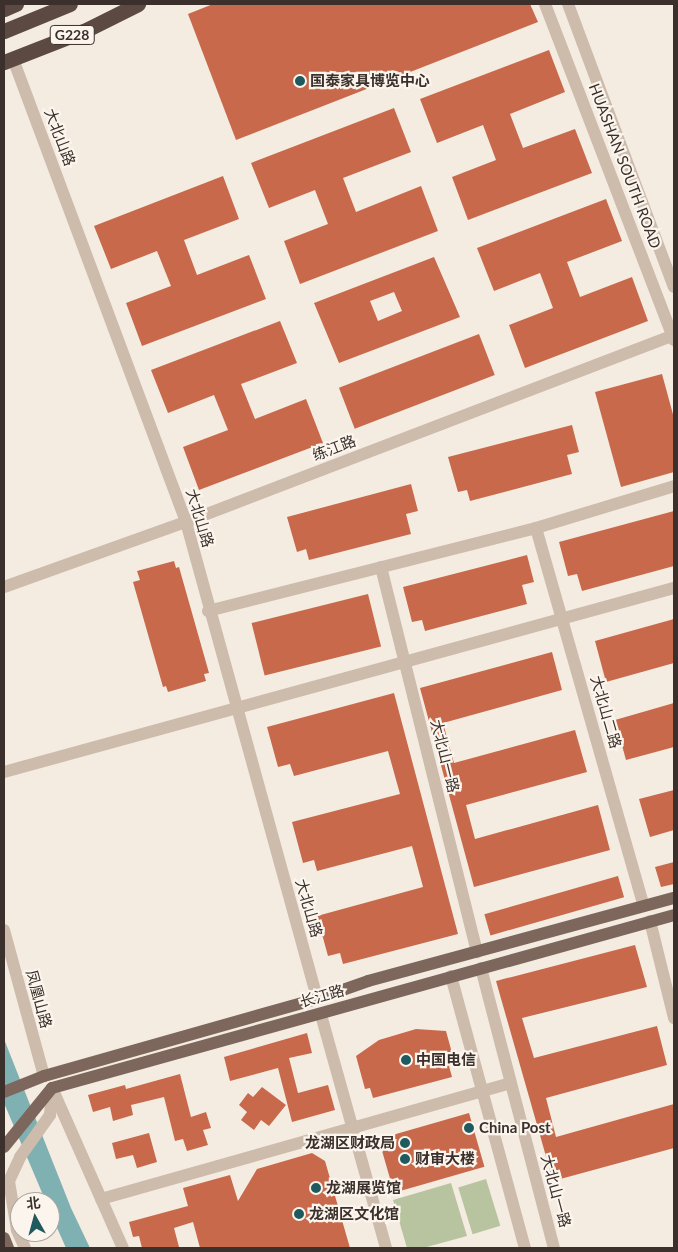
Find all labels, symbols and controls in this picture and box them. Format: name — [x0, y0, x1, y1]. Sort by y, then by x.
road number: G228 — [50, 24, 94, 46]
place label: 国泰家具博览中心 — [310, 72, 430, 90]
marker: 国泰家具博览中心 — [294, 75, 306, 87]
street label: HUASHAN SOUTH ROAD — [585, 81, 665, 251]
street label: 大北山路 — [41, 106, 79, 168]
street label: 练江路 — [310, 432, 358, 464]
street label: 大北山路 — [183, 487, 217, 549]
street label: 大北山二路 — [587, 673, 625, 751]
street label: 大北山一路 — [427, 717, 463, 795]
street label: 大北山路 — [292, 877, 326, 939]
street label: 凤凰山路 — [23, 968, 55, 1030]
street label: 长江路 — [298, 981, 346, 1011]
place label: 中国电信 — [416, 1051, 476, 1069]
marker: 中国电信 — [400, 1054, 412, 1066]
place label: China Post — [479, 1119, 551, 1137]
marker: China Post — [463, 1122, 475, 1134]
place label: 龙湖区财政局 — [305, 1134, 395, 1152]
marker: 龙湖区财政局 — [399, 1137, 411, 1149]
place label: 财审大楼 — [415, 1150, 475, 1168]
street label: 大北山一路 — [538, 1152, 574, 1230]
marker: 财审大楼 — [399, 1153, 411, 1165]
place label: 龙湖展览馆 — [326, 1179, 401, 1197]
marker: 龙湖展览馆 — [310, 1182, 322, 1194]
north arrow — [10, 1192, 60, 1242]
text: 北 — [25, 1193, 41, 1212]
place label: 龙湖区文化馆 — [309, 1205, 399, 1223]
marker: 龙湖区文化馆 — [293, 1208, 305, 1220]

